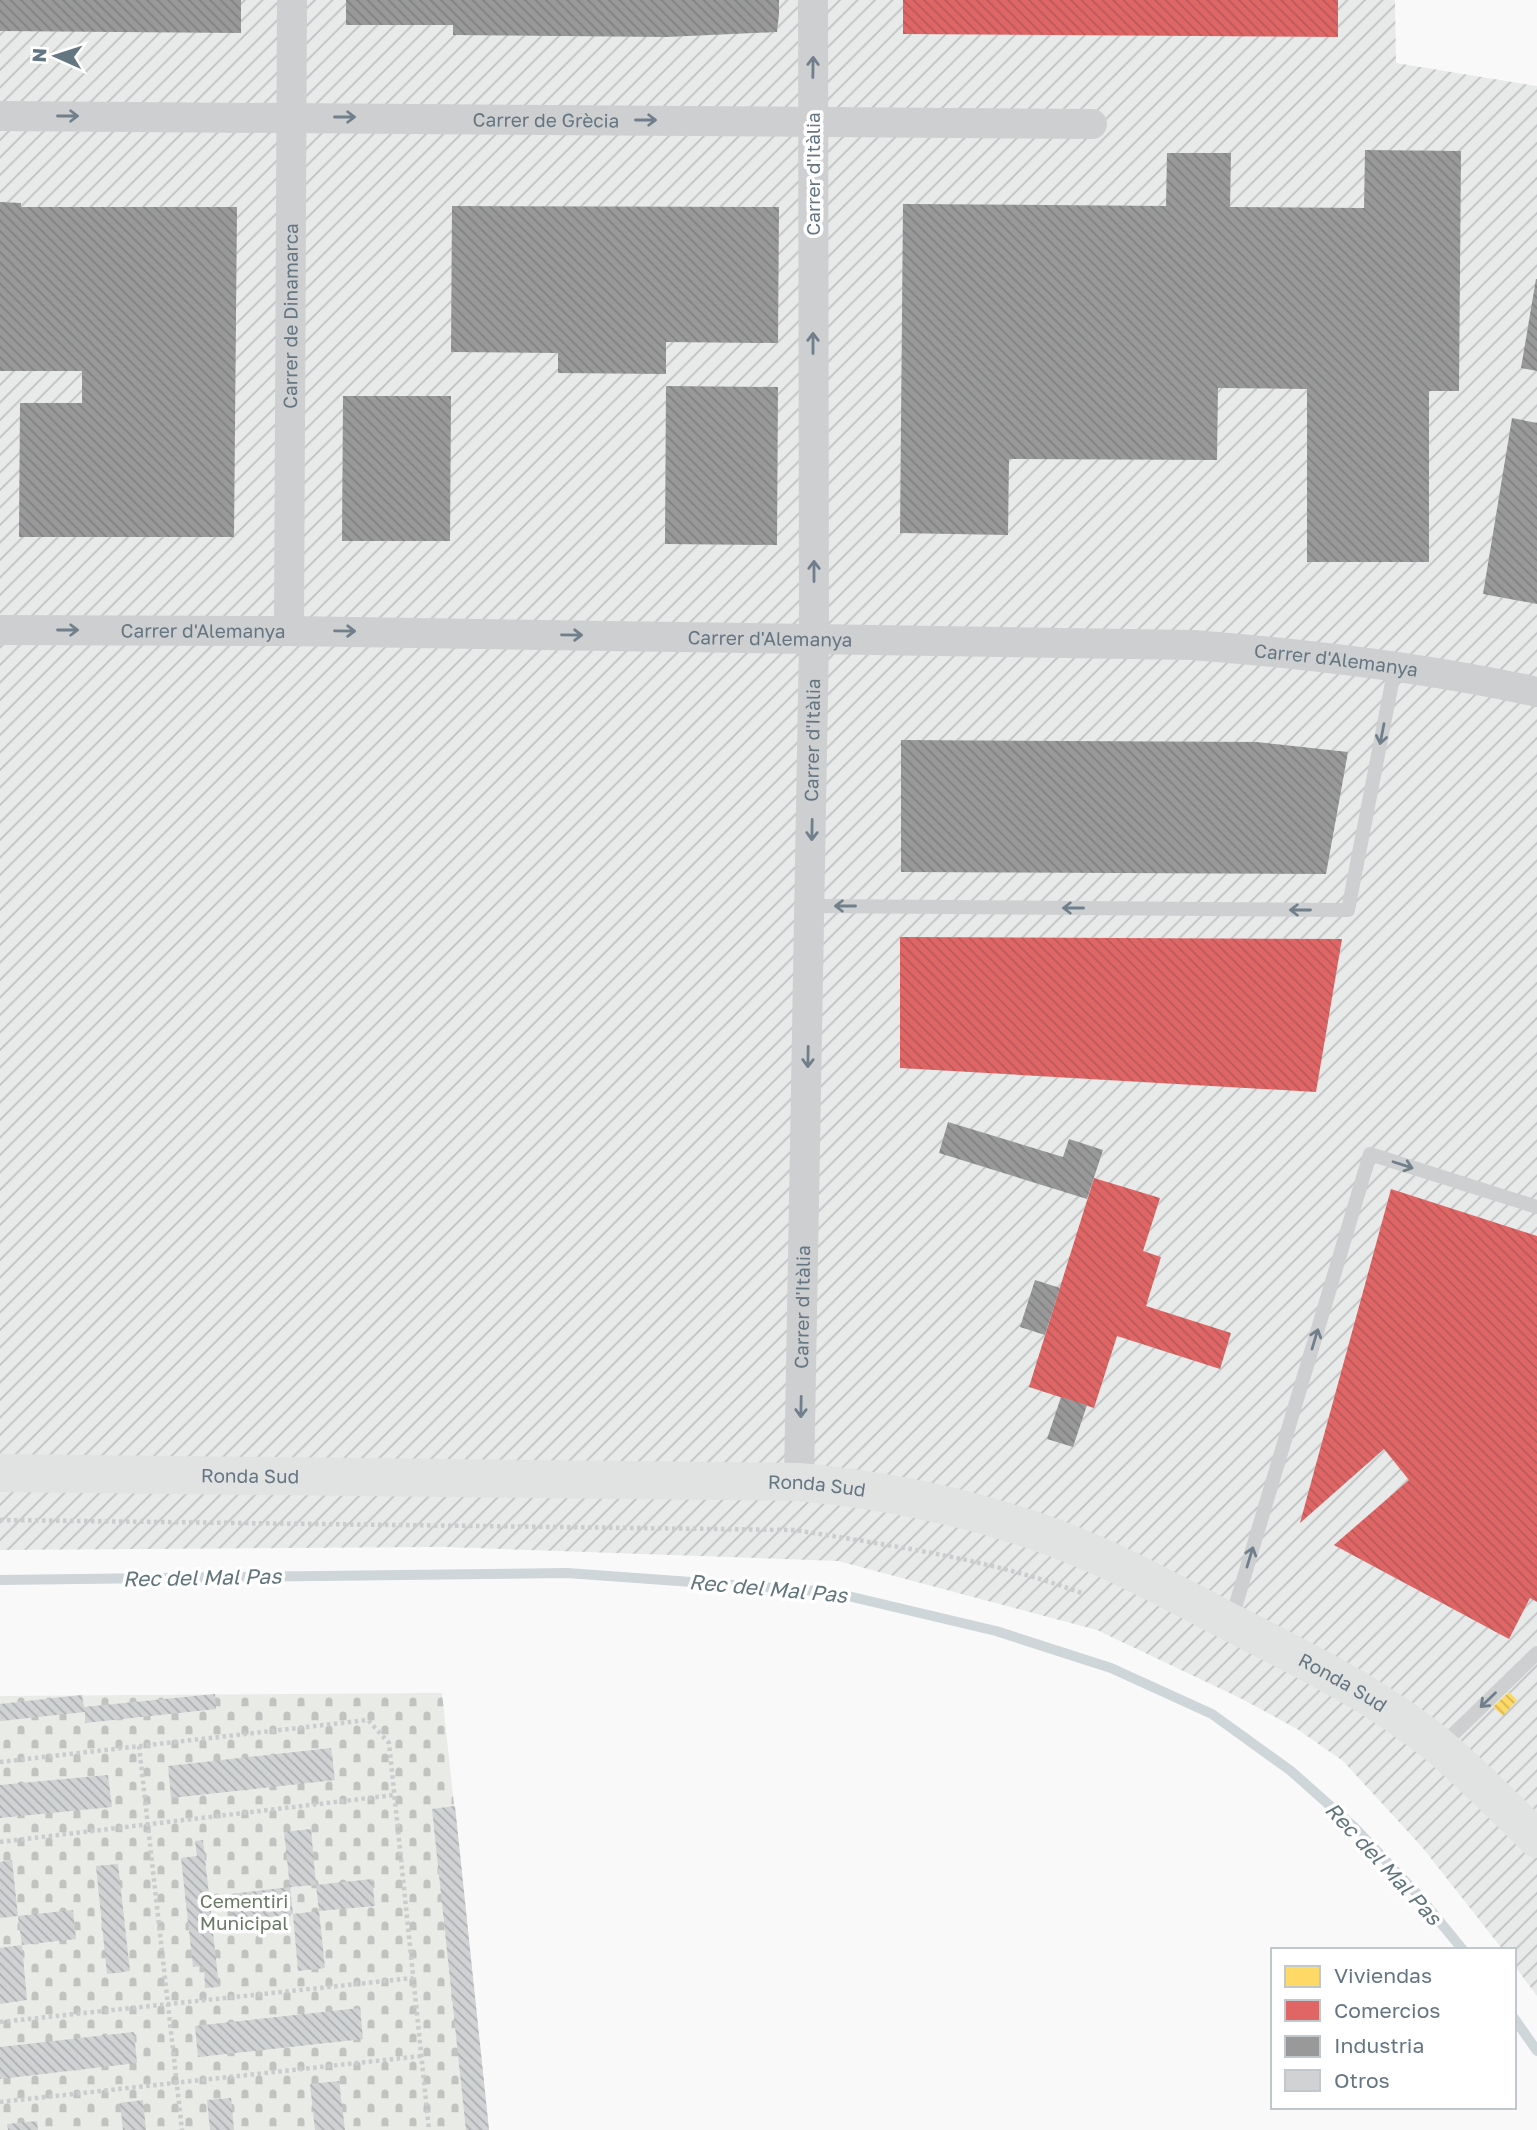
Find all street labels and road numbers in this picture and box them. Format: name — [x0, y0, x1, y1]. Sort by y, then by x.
street label: Carrer de Grècia — [472, 107, 620, 132]
street label: Carrer d'Itàlia — [801, 112, 824, 236]
street label: Carrer de Dinamarca — [278, 223, 302, 409]
street label: Carrer d'Alemanya — [121, 618, 285, 642]
street label: Carrer d'Alemanya — [687, 625, 853, 651]
street label: Carrer d'Alemanya — [1253, 638, 1420, 681]
street label: Carrer d'Itàlia — [799, 678, 824, 802]
street label: Carrer d'Itàlia — [789, 1245, 814, 1369]
street label: Ronda Sud — [201, 1463, 299, 1487]
street label: Ronda Sud — [768, 1470, 867, 1501]
street label: Ronda Sud — [1295, 1647, 1392, 1716]

